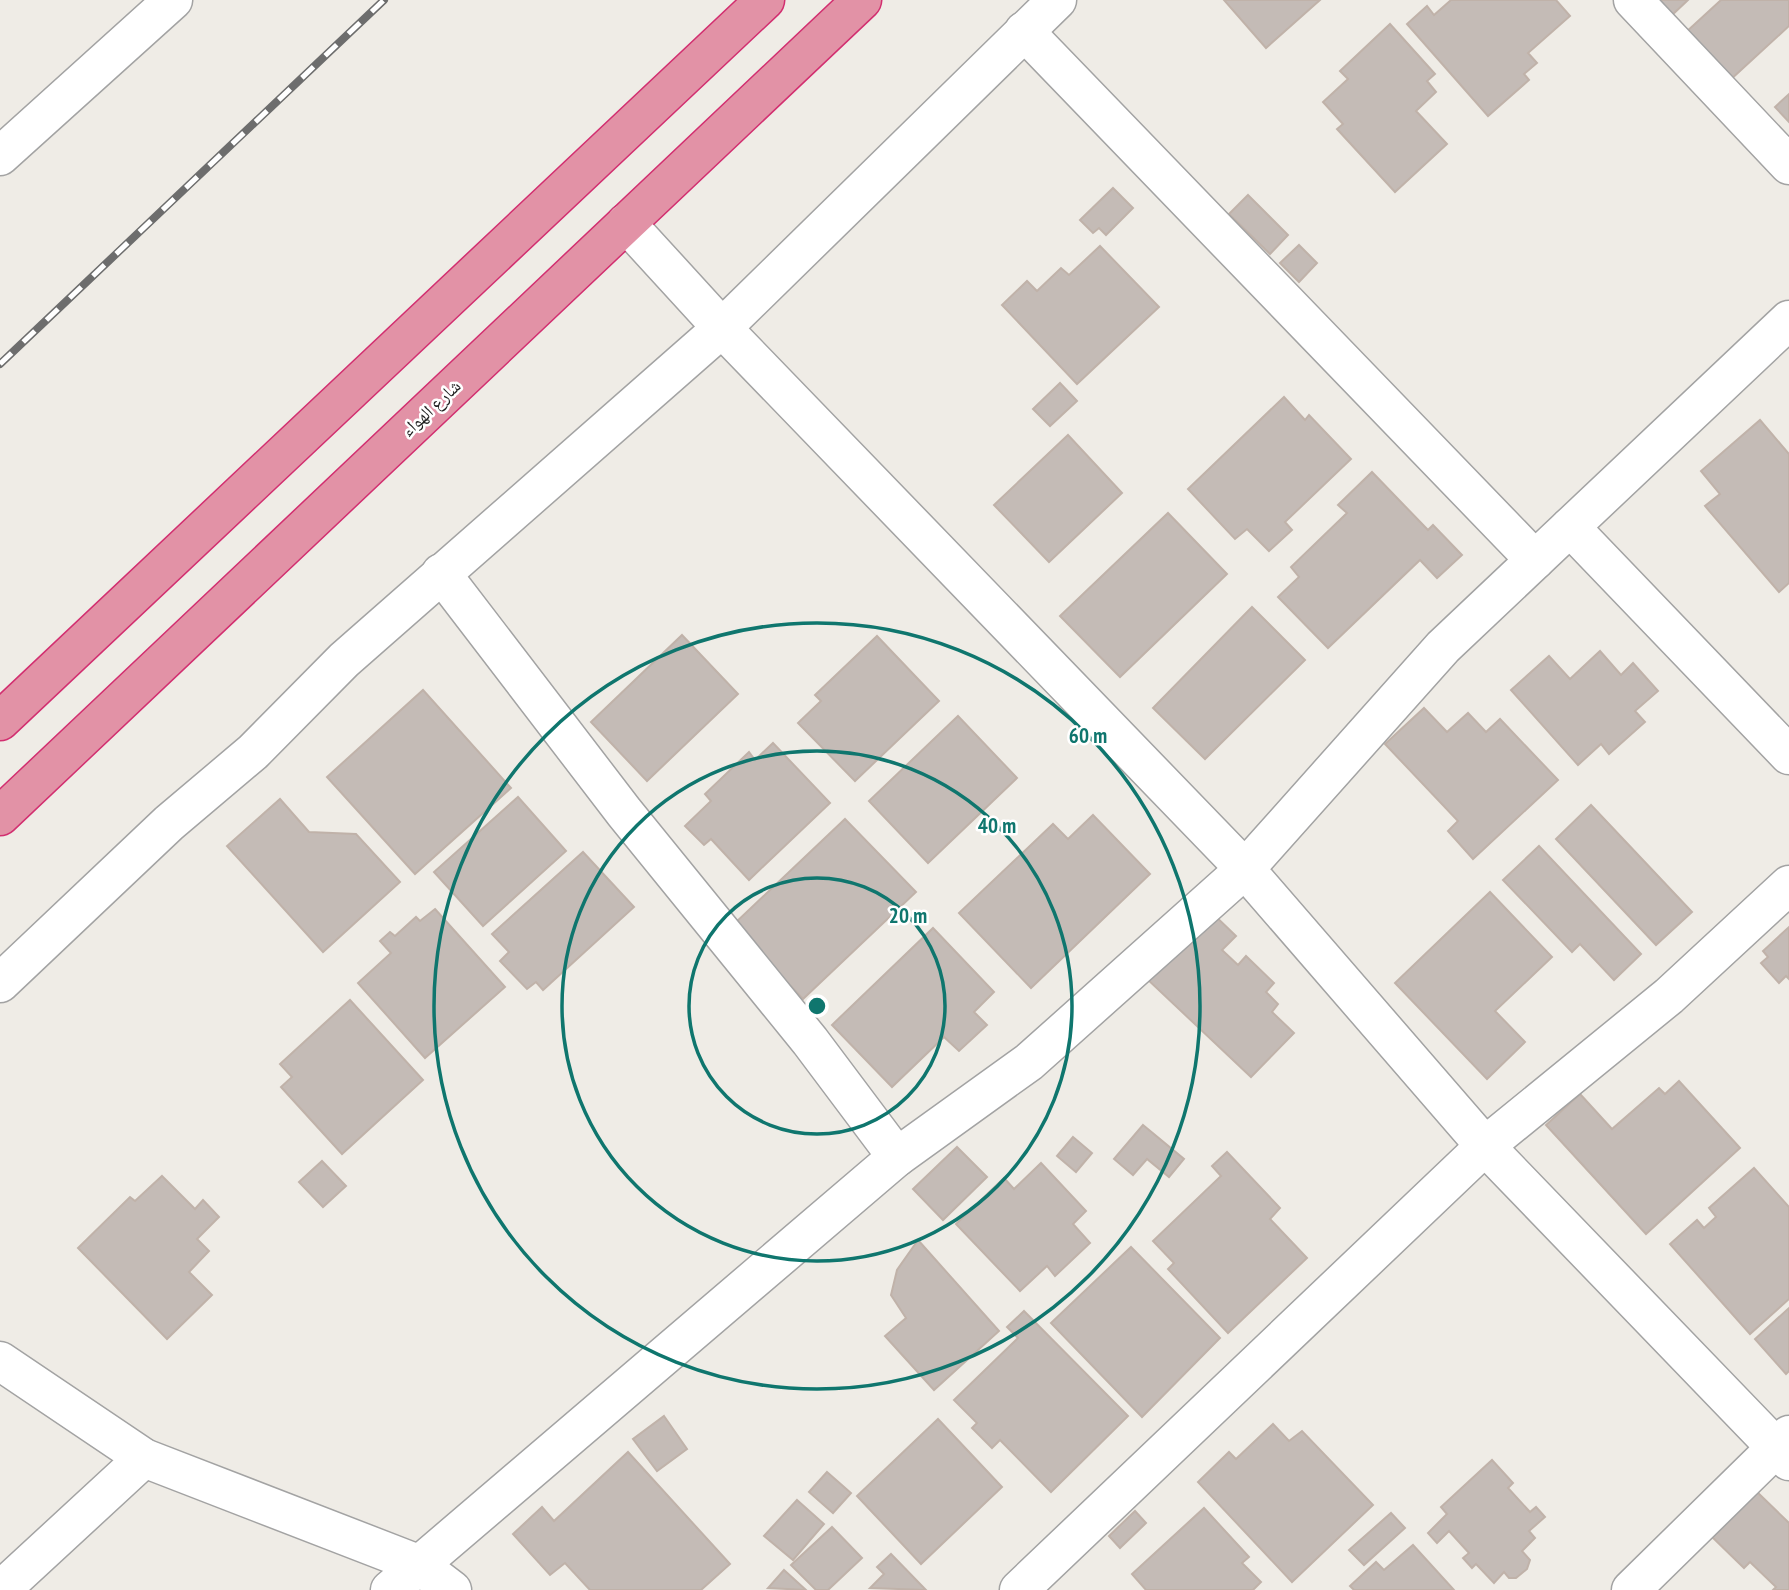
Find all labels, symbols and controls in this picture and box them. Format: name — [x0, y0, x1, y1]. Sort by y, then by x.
street label: شارع الهواء — [396, 374, 465, 441]
text: 60 m — [1069, 722, 1107, 749]
text: 40 m — [978, 812, 1016, 839]
text: 20 m — [889, 902, 927, 929]
centre of rings — [805, 994, 829, 1018]

